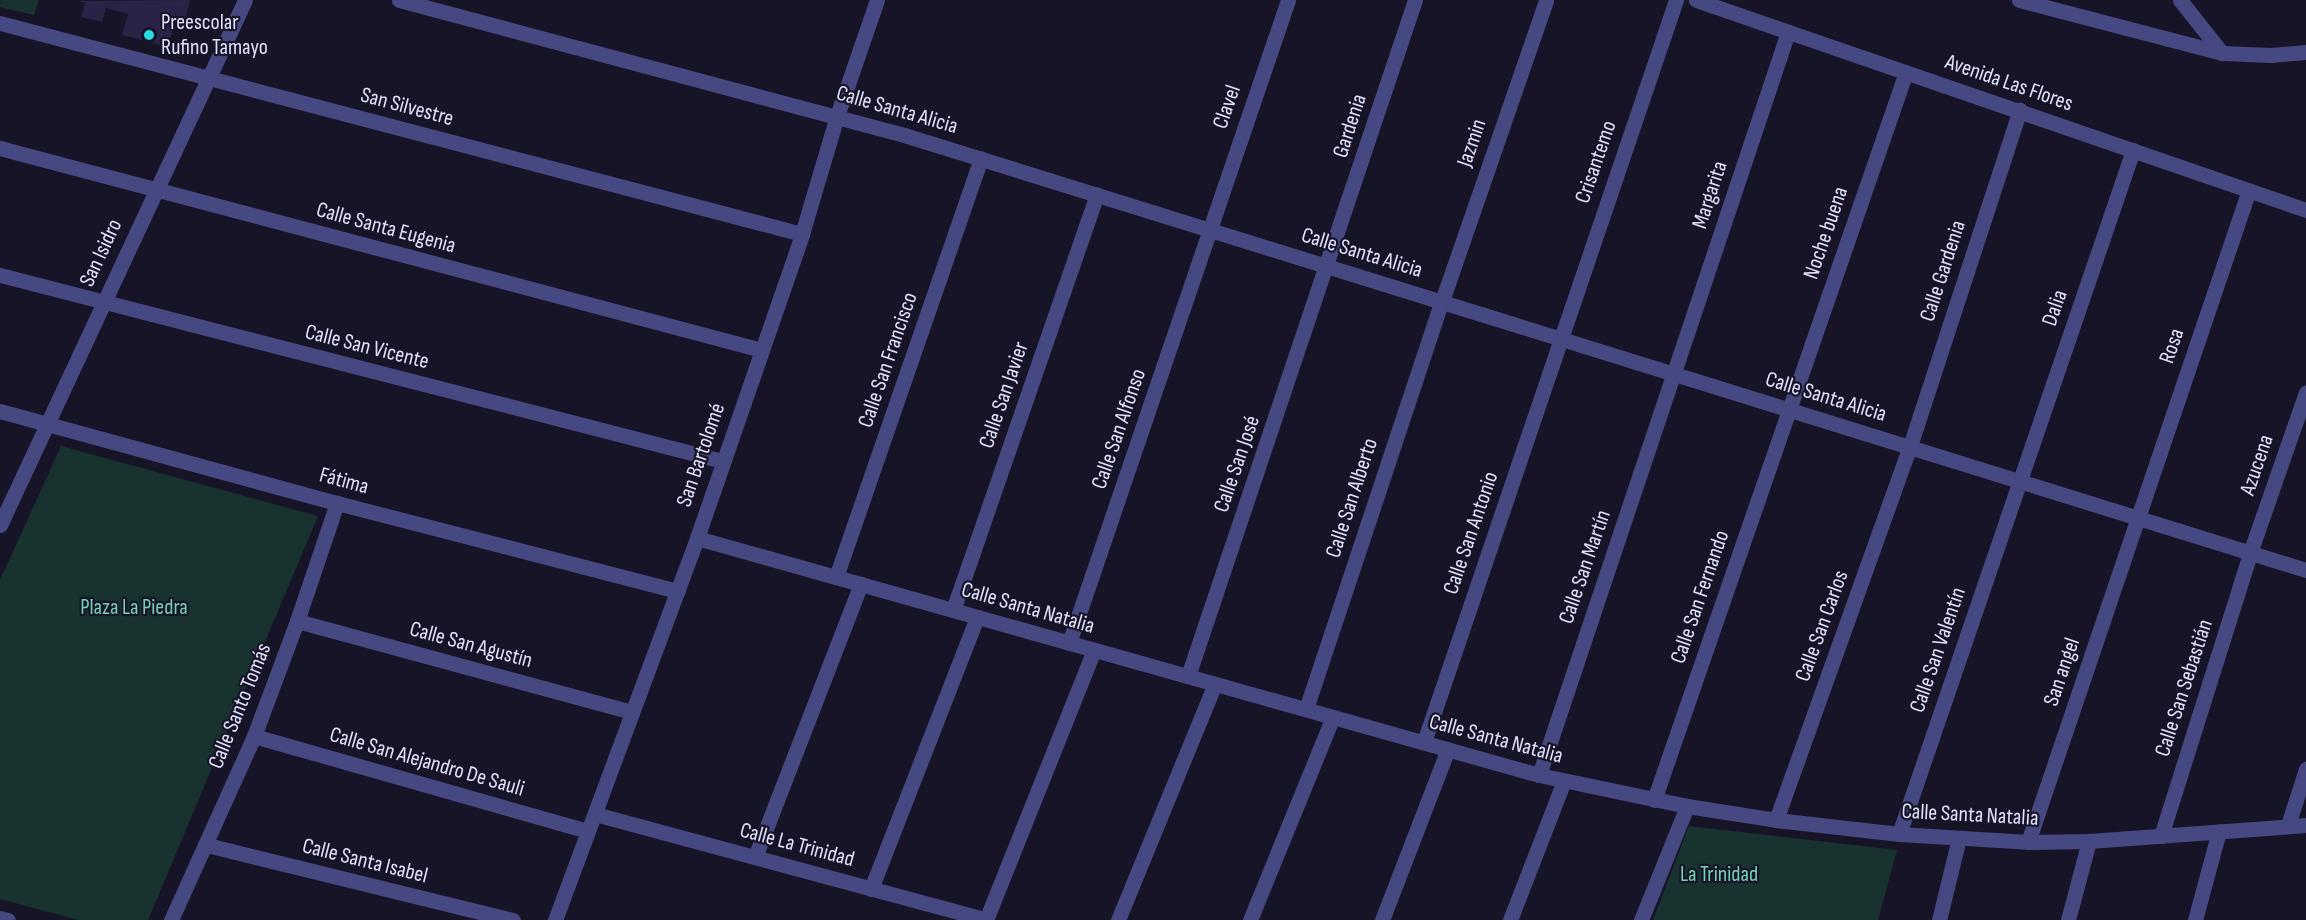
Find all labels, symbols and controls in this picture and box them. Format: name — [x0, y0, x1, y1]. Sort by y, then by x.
place label: Preescolar Rufino Tamayo — [161, 9, 268, 60]
marker: Preescolar Rufino Tamayo — [142, 28, 156, 42]
street label: Avenida Las Flores — [1942, 49, 2076, 117]
street label: Calle Santa Alicia — [833, 80, 961, 140]
street label: San Silvestre — [358, 82, 456, 132]
street label: Clavel — [1207, 82, 1247, 132]
street label: Gardenia — [1327, 91, 1373, 161]
street label: Jazmin — [1452, 116, 1492, 170]
street label: Crisantemo — [1570, 117, 1622, 207]
street label: Margarita — [1687, 158, 1733, 232]
street label: Noche buena — [1798, 183, 1854, 283]
street label: Calle Santa Eugenia — [313, 197, 459, 259]
street label: San Isidro — [74, 215, 128, 291]
street label: Calle Gardenia — [1914, 217, 1972, 325]
street label: Calle Santa Alicia — [1298, 222, 1426, 284]
street label: Dalia — [2037, 287, 2073, 329]
street label: Calle San Francisco — [853, 289, 923, 431]
street label: Calle San Vicente — [302, 319, 432, 375]
street label: Rosa — [2154, 325, 2190, 367]
street label: Calle San Javier — [974, 338, 1034, 452]
street label: Calle San Alfonso — [1086, 365, 1152, 493]
street label: Calle Santa Alicia — [1762, 366, 1890, 428]
street label: San Bartolomé — [671, 400, 731, 510]
street label: Calle San José — [1208, 412, 1266, 516]
street label: Azucena — [2234, 431, 2280, 499]
street label: Calle San Alberto — [1320, 435, 1384, 561]
street label: Fátima — [317, 462, 371, 500]
street label: Calle San Antonio — [1438, 468, 1504, 598]
street label: Calle San Martín — [1553, 507, 1617, 627]
street label: Calle San Fernando — [1665, 527, 1735, 667]
street label: Calle San Carlos — [1790, 567, 1854, 685]
street label: Calle Santa Natalia — [958, 576, 1098, 640]
street label: Calle San Valentín — [1904, 584, 1972, 716]
park label: Plaza La Piedra — [80, 595, 188, 621]
street label: Calle San Agustín — [407, 616, 535, 674]
street label: Calle San Sebastián — [2149, 616, 2219, 760]
street label: San angel — [2038, 634, 2086, 710]
street label: Calle Santo Tomás — [203, 639, 277, 773]
street label: Calle Santa Natalia — [1426, 708, 1566, 770]
street label: Calle San Alejandro De Sauli — [327, 722, 527, 802]
street label: Calle Santa Natalia — [1901, 798, 2039, 832]
street label: Calle La Trinidad — [737, 817, 857, 873]
street label: Calle Santa Isabel — [300, 833, 430, 889]
park label: La Trinidad — [1680, 862, 1758, 888]

